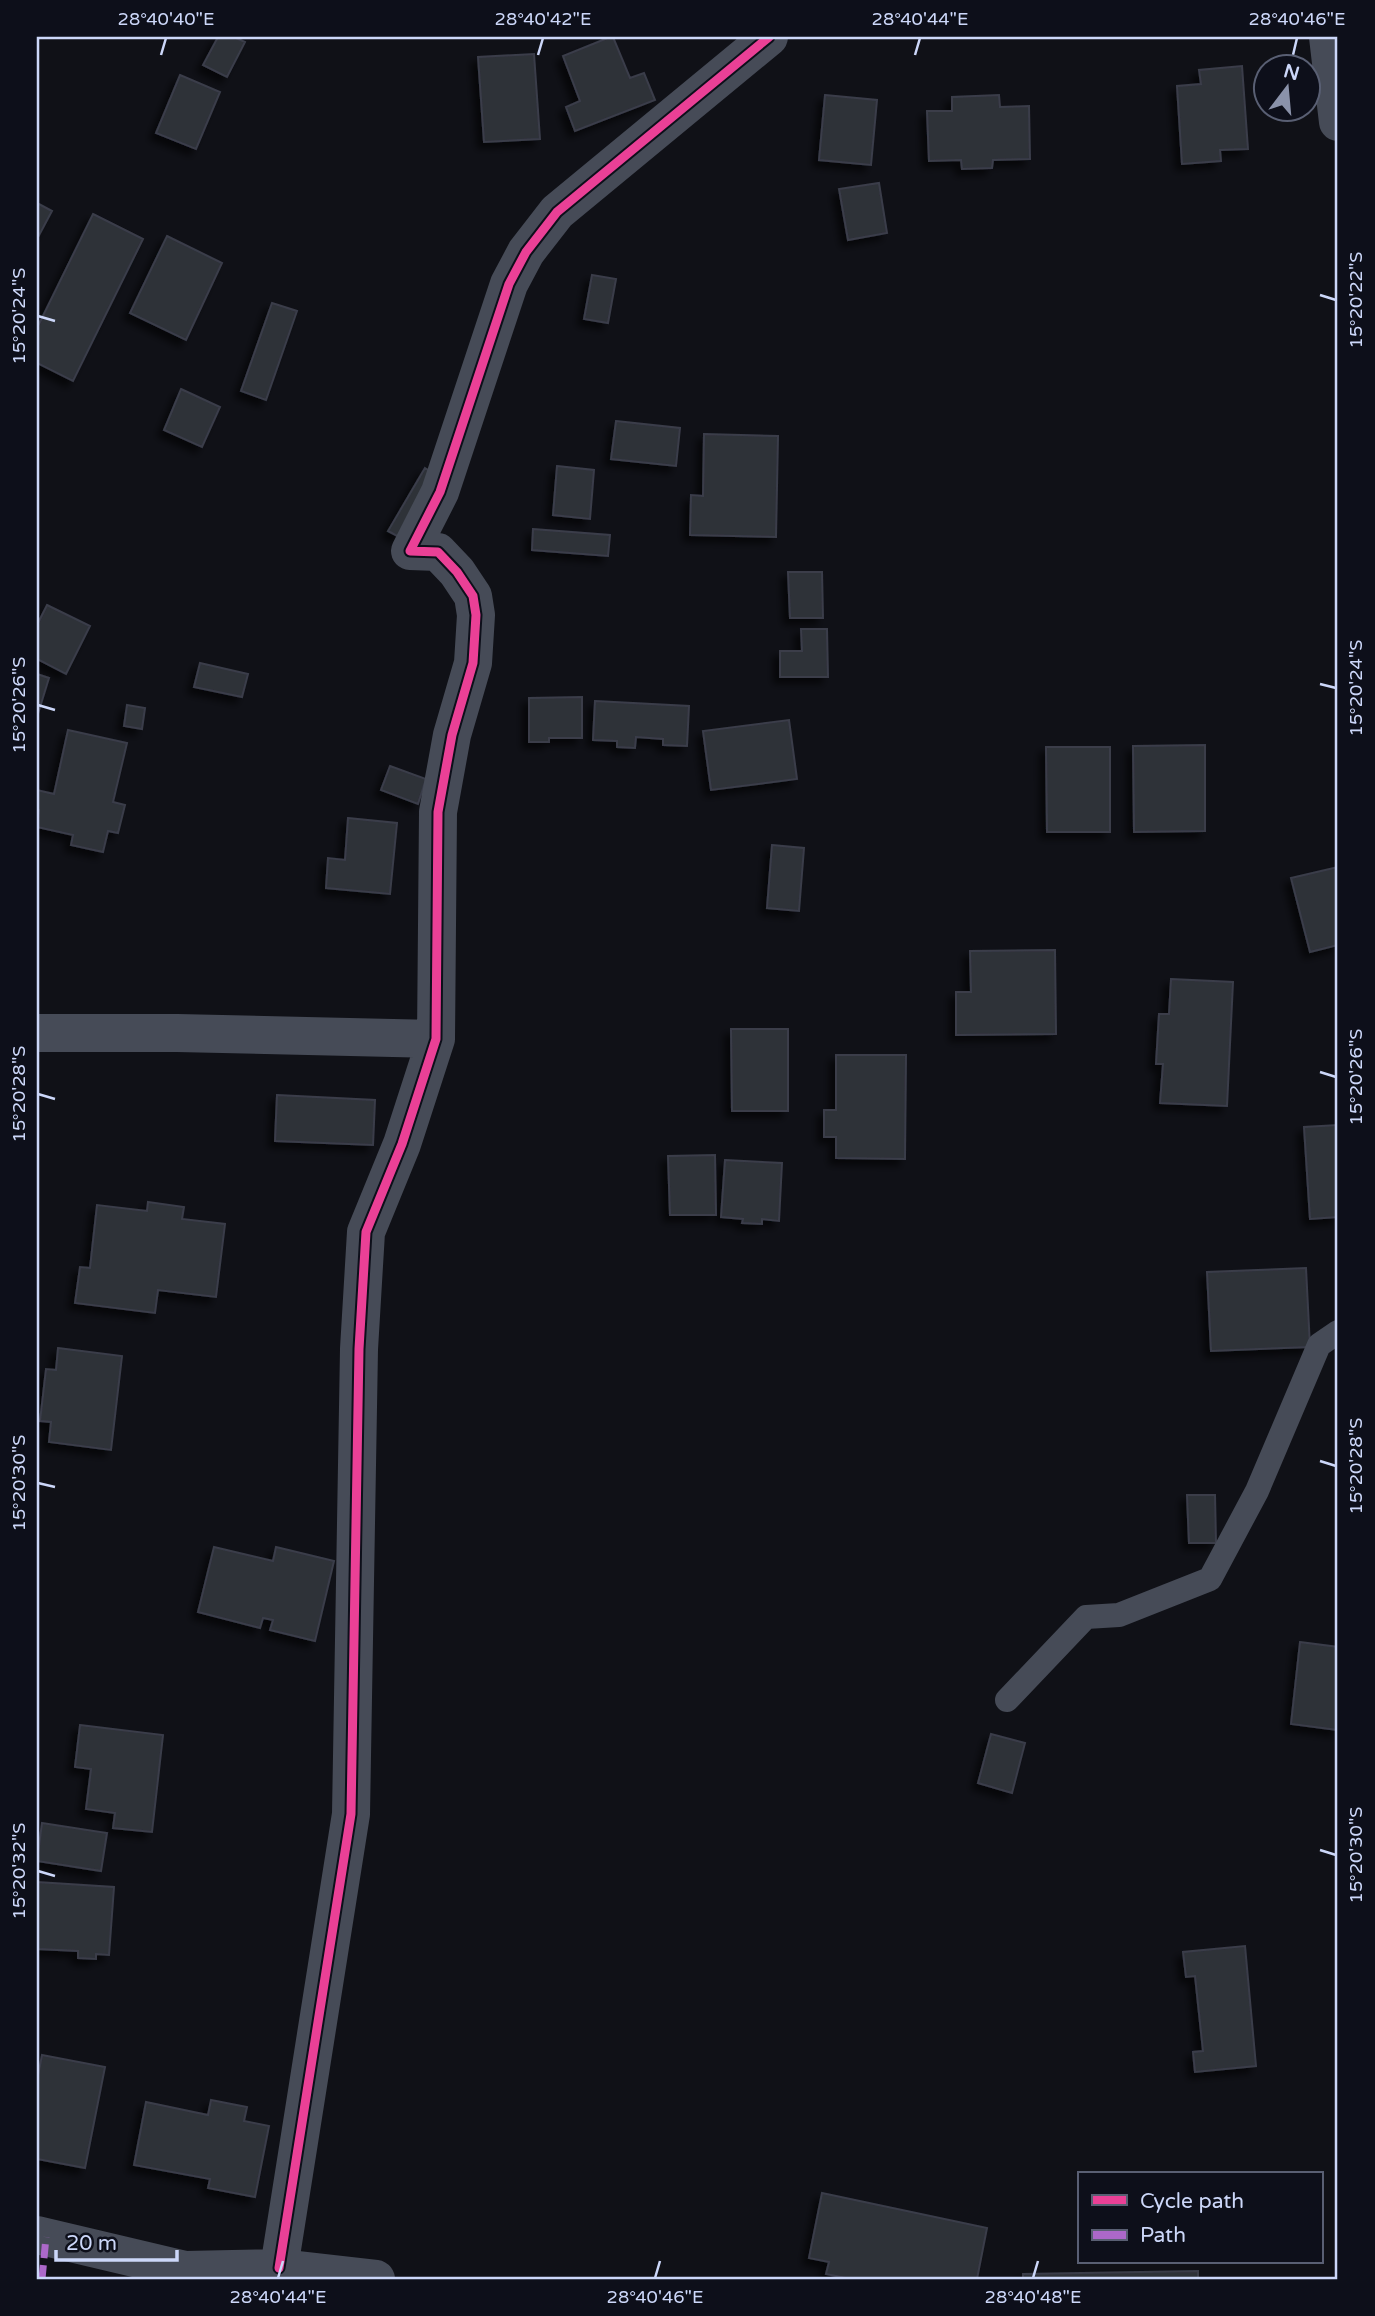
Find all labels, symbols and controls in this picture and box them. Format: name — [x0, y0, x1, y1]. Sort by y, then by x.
text: 28°40'40"E — [118, 8, 214, 30]
text: 28°40'42"E — [495, 8, 591, 30]
text: 28°40'44"E — [872, 8, 968, 30]
text: 28°40'46"E — [1249, 8, 1345, 30]
north arrow — [1252, 52, 1322, 122]
text: N — [1281, 60, 1302, 85]
text: 15°20'22"S — [1345, 252, 1367, 348]
text: 15°20'24"S — [8, 268, 30, 364]
text: 15°20'24"S — [1345, 640, 1367, 736]
text: 15°20'26"S — [8, 657, 30, 753]
text: 15°20'26"S — [1345, 1029, 1367, 1125]
text: 15°20'28"S — [8, 1046, 30, 1142]
text: 15°20'28"S — [1345, 1418, 1367, 1514]
text: 15°20'30"S — [8, 1435, 30, 1531]
text: 15°20'30"S — [1345, 1807, 1367, 1903]
text: 15°20'32"S — [8, 1823, 30, 1919]
legend — [1078, 2172, 1322, 2264]
text: Cycle path — [1140, 2189, 1244, 2214]
scale bar — [56, 2218, 177, 2262]
text: Path — [1140, 2223, 1186, 2248]
text: 20 m — [66, 2231, 117, 2256]
text: 28°40'44"E — [230, 2286, 326, 2308]
text: 28°40'46"E — [607, 2286, 703, 2308]
text: 28°40'48"E — [985, 2286, 1081, 2308]

